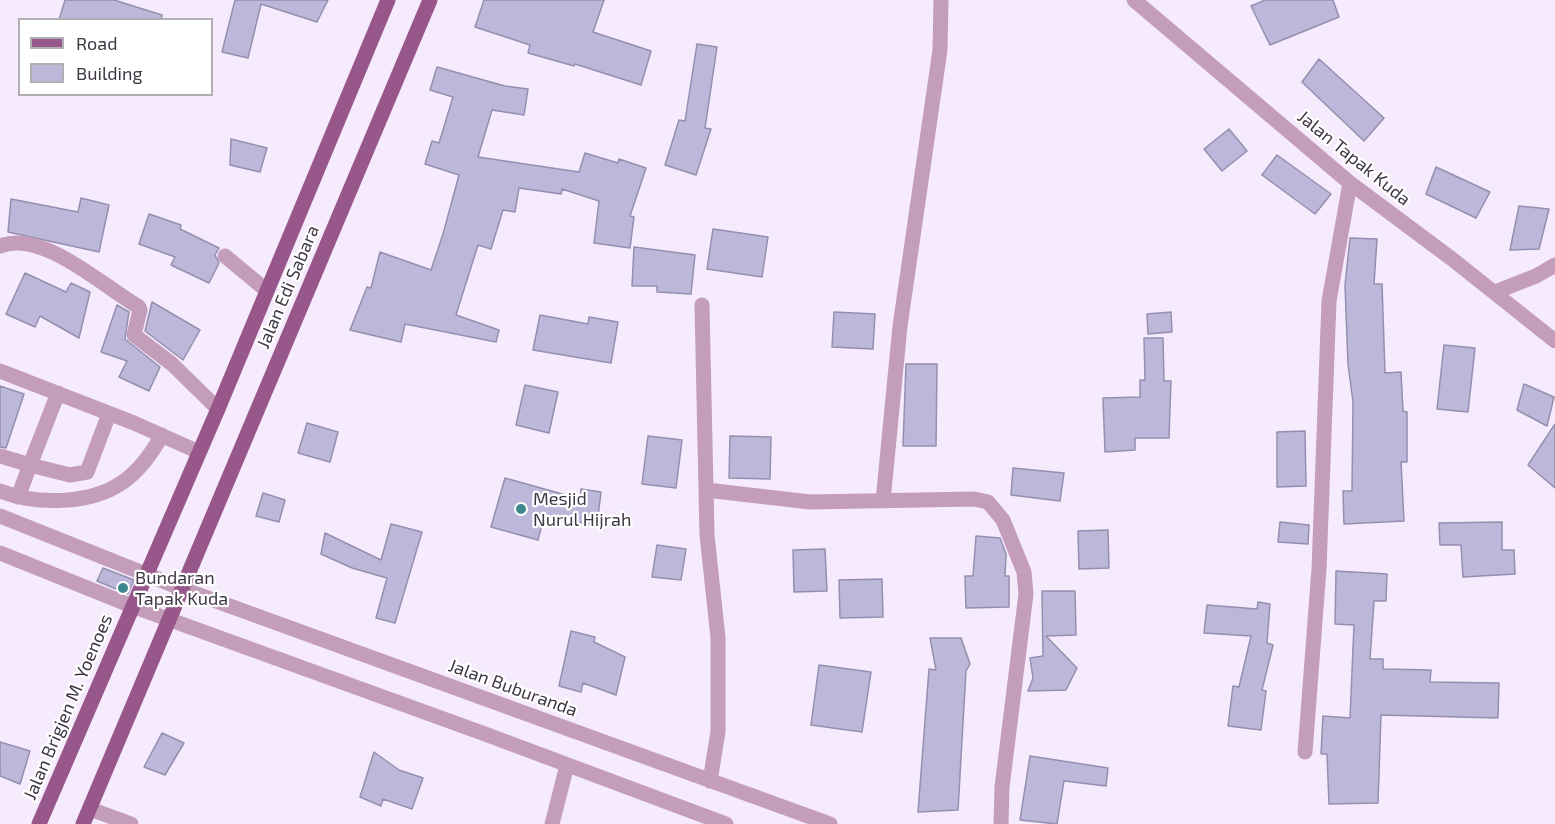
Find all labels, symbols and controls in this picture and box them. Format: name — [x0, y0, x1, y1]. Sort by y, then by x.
legend — [18, 18, 213, 96]
text: Road — [76, 32, 117, 54]
text: Building — [76, 62, 143, 84]
street label: Jalan Tapak Kuda — [1293, 106, 1415, 210]
street label: Jalan Edi Sabara — [252, 222, 324, 352]
place label: Mesjid Nurul Hijrah — [533, 488, 631, 530]
marker: Mesjid Nurul Hijrah — [514, 502, 528, 516]
place label: Bundaran Tapak Kuda — [135, 567, 228, 610]
marker: Bundaran Tapak Kuda — [116, 581, 130, 595]
street label: Jalan Brigjen M. Yoenoes — [19, 611, 117, 803]
street label: Jalan Buburanda — [446, 655, 580, 721]

